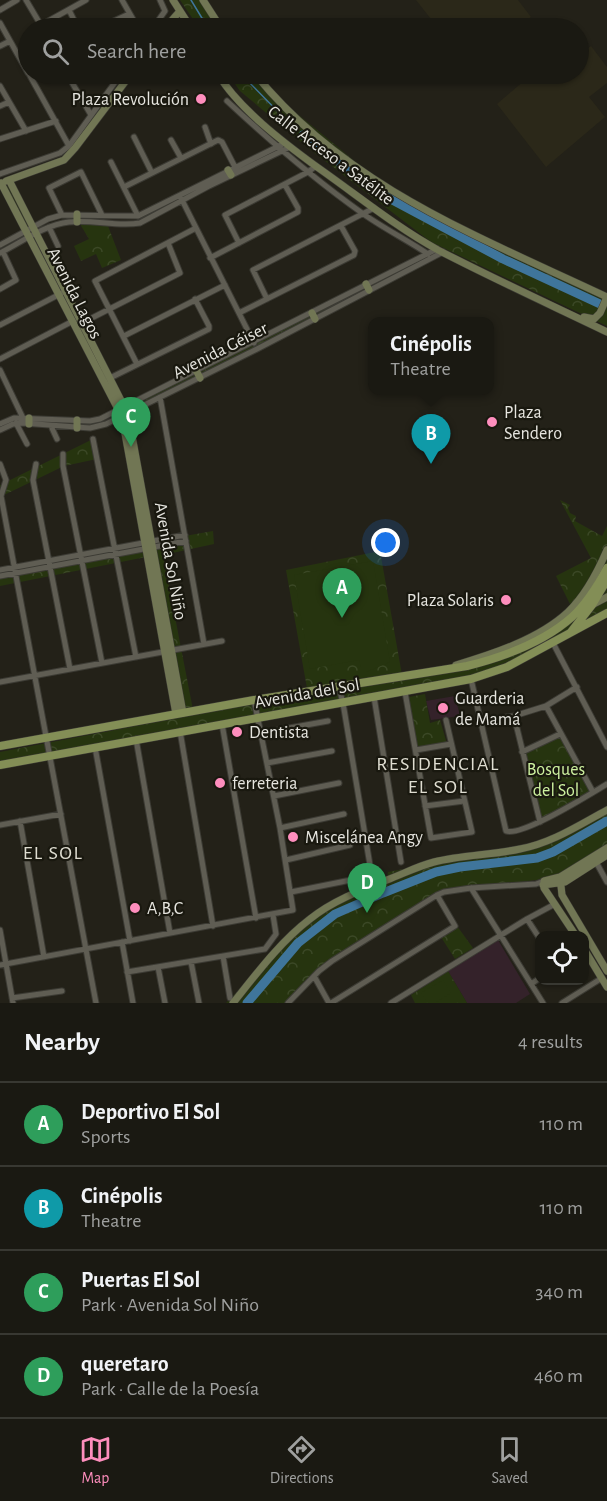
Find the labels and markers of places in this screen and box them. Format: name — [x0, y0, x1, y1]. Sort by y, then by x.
place label: Plaza Revolución — [71, 91, 189, 109]
marker: Plaza Revolución — [194, 92, 208, 106]
pin: C — [112, 398, 150, 447]
place label: Plaza Sendero — [504, 404, 562, 443]
pin: B — [412, 414, 450, 464]
marker: Plaza Sendero — [485, 415, 499, 429]
pin: A — [322, 568, 362, 618]
place label: Plaza Solaris — [407, 592, 494, 610]
marker: Plaza Solaris — [499, 593, 513, 607]
place label: Guarderia de Mamá — [455, 690, 525, 729]
marker: Guarderia de Mamá — [436, 701, 450, 715]
place label: Dentista — [249, 724, 309, 742]
marker: Dentista — [230, 725, 244, 739]
place label: ferreteria — [232, 775, 298, 793]
marker: ferreteria — [213, 776, 227, 790]
place label: Miscelánea Angy — [305, 829, 423, 847]
marker: Miscelánea Angy — [286, 830, 300, 844]
pin: D — [348, 864, 386, 913]
place label: A,B,C — [147, 900, 183, 918]
marker: A,B,C — [128, 901, 142, 915]

